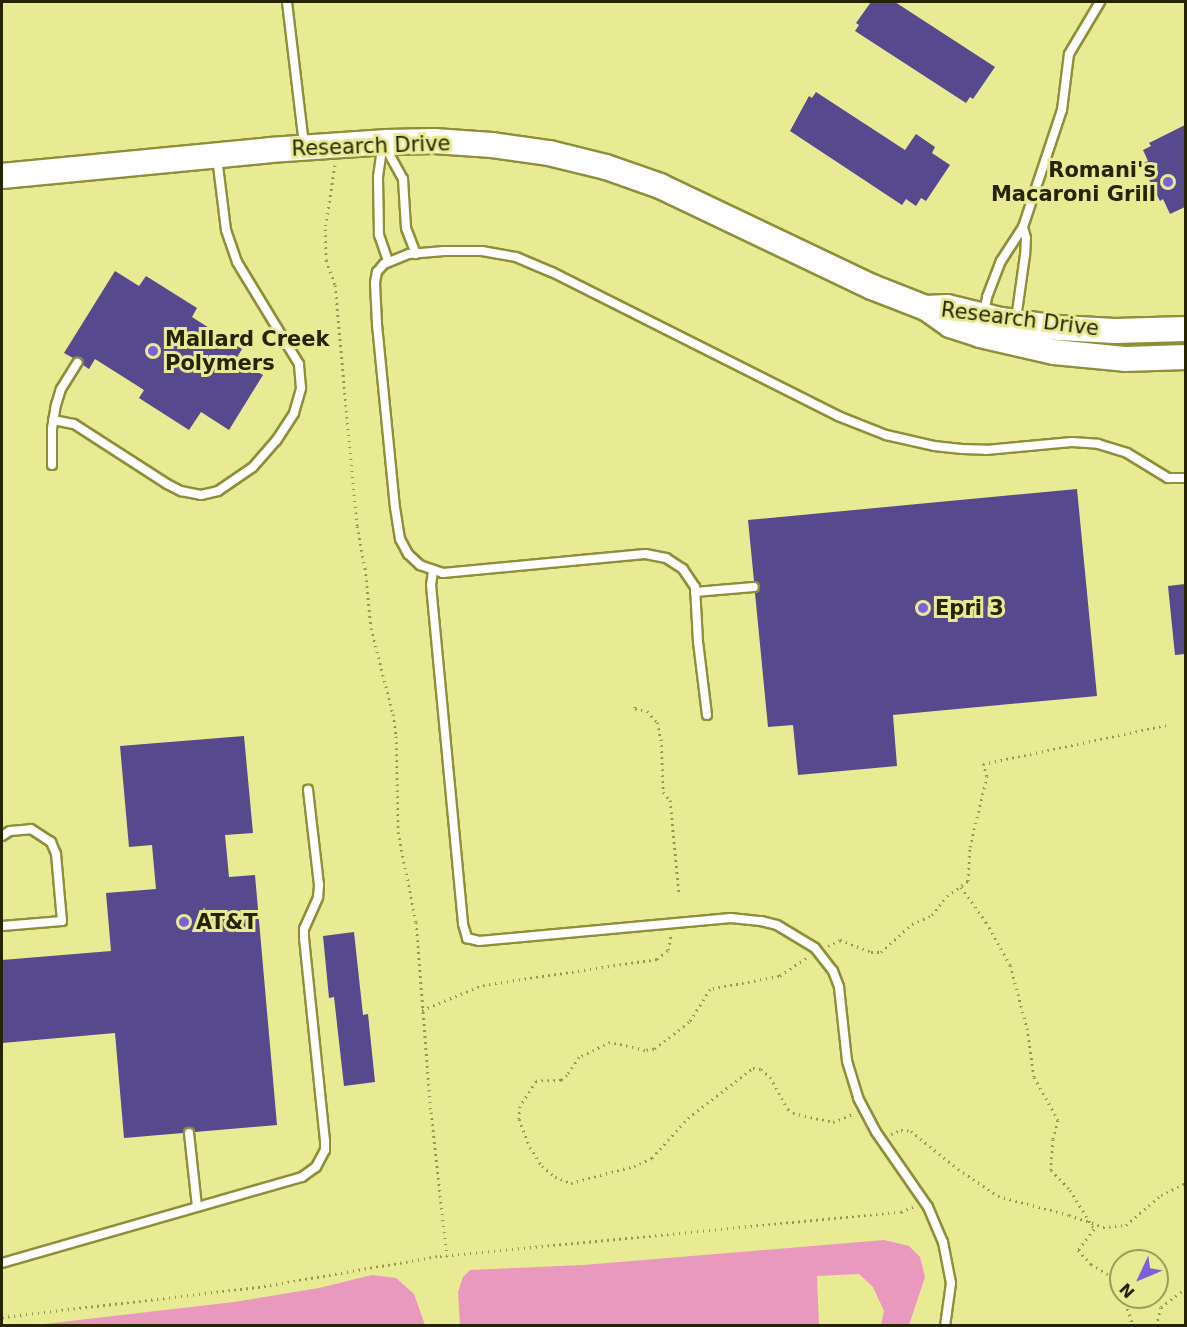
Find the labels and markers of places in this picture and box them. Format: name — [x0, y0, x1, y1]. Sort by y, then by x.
place label: Romani's Macaroni Grill — [991, 157, 1156, 207]
marker: Romani's Macaroni Grill — [1161, 175, 1175, 189]
place label: Mallard Creek Polymers — [165, 326, 330, 376]
marker: Mallard Creek Polymers — [146, 344, 160, 358]
place label: Epri 3 — [935, 595, 1004, 621]
marker: Epri 3 — [916, 601, 930, 615]
place label: AT&T — [196, 909, 258, 935]
marker: AT&T — [177, 915, 191, 929]

